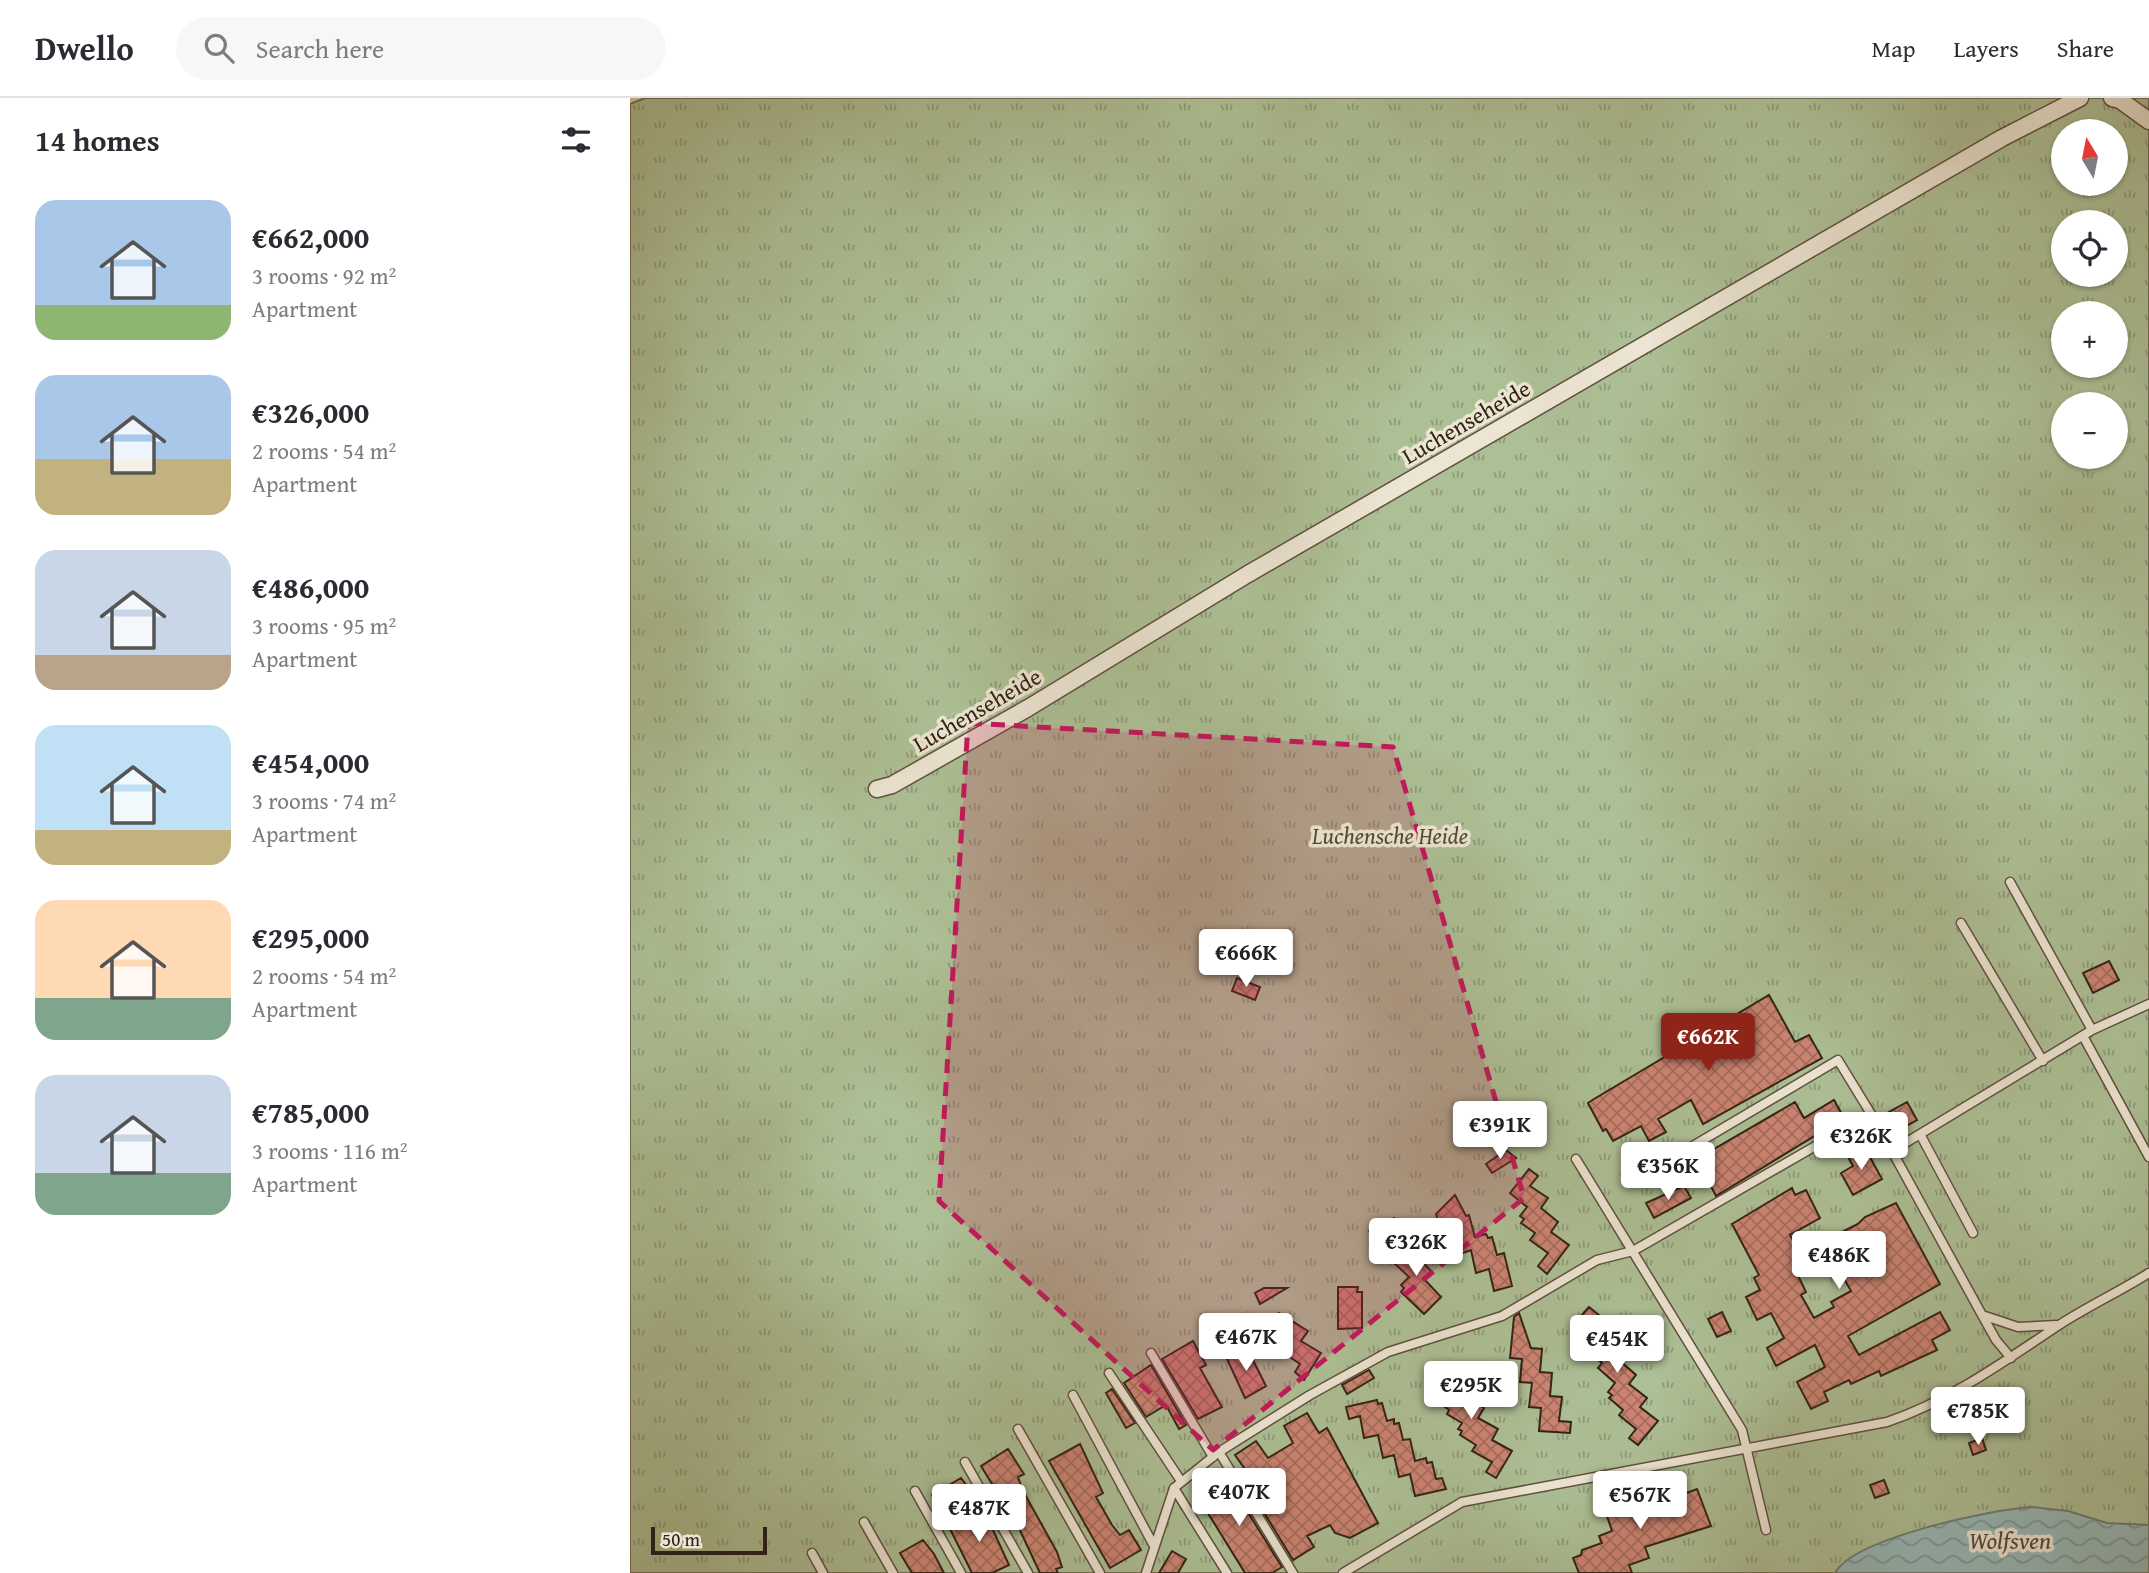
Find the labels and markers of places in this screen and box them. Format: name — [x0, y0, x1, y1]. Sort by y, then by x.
pin: €666K — [1197, 930, 1295, 989]
pin: €662K — [1659, 1014, 1757, 1073]
pin: €391K — [1451, 1102, 1549, 1161]
pin: €326K — [1812, 1112, 1910, 1172]
pin: €356K — [1619, 1142, 1717, 1202]
pin: €326K — [1367, 1218, 1465, 1278]
pin: €486K — [1790, 1232, 1888, 1291]
pin: €467K — [1197, 1314, 1295, 1373]
pin: €454K — [1568, 1316, 1666, 1375]
pin: €295K — [1422, 1362, 1520, 1421]
pin: €785K — [1929, 1388, 2027, 1447]
pin: €407K — [1190, 1468, 1288, 1528]
pin: €567K — [1591, 1472, 1689, 1531]
pin: €487K — [930, 1484, 1028, 1544]

